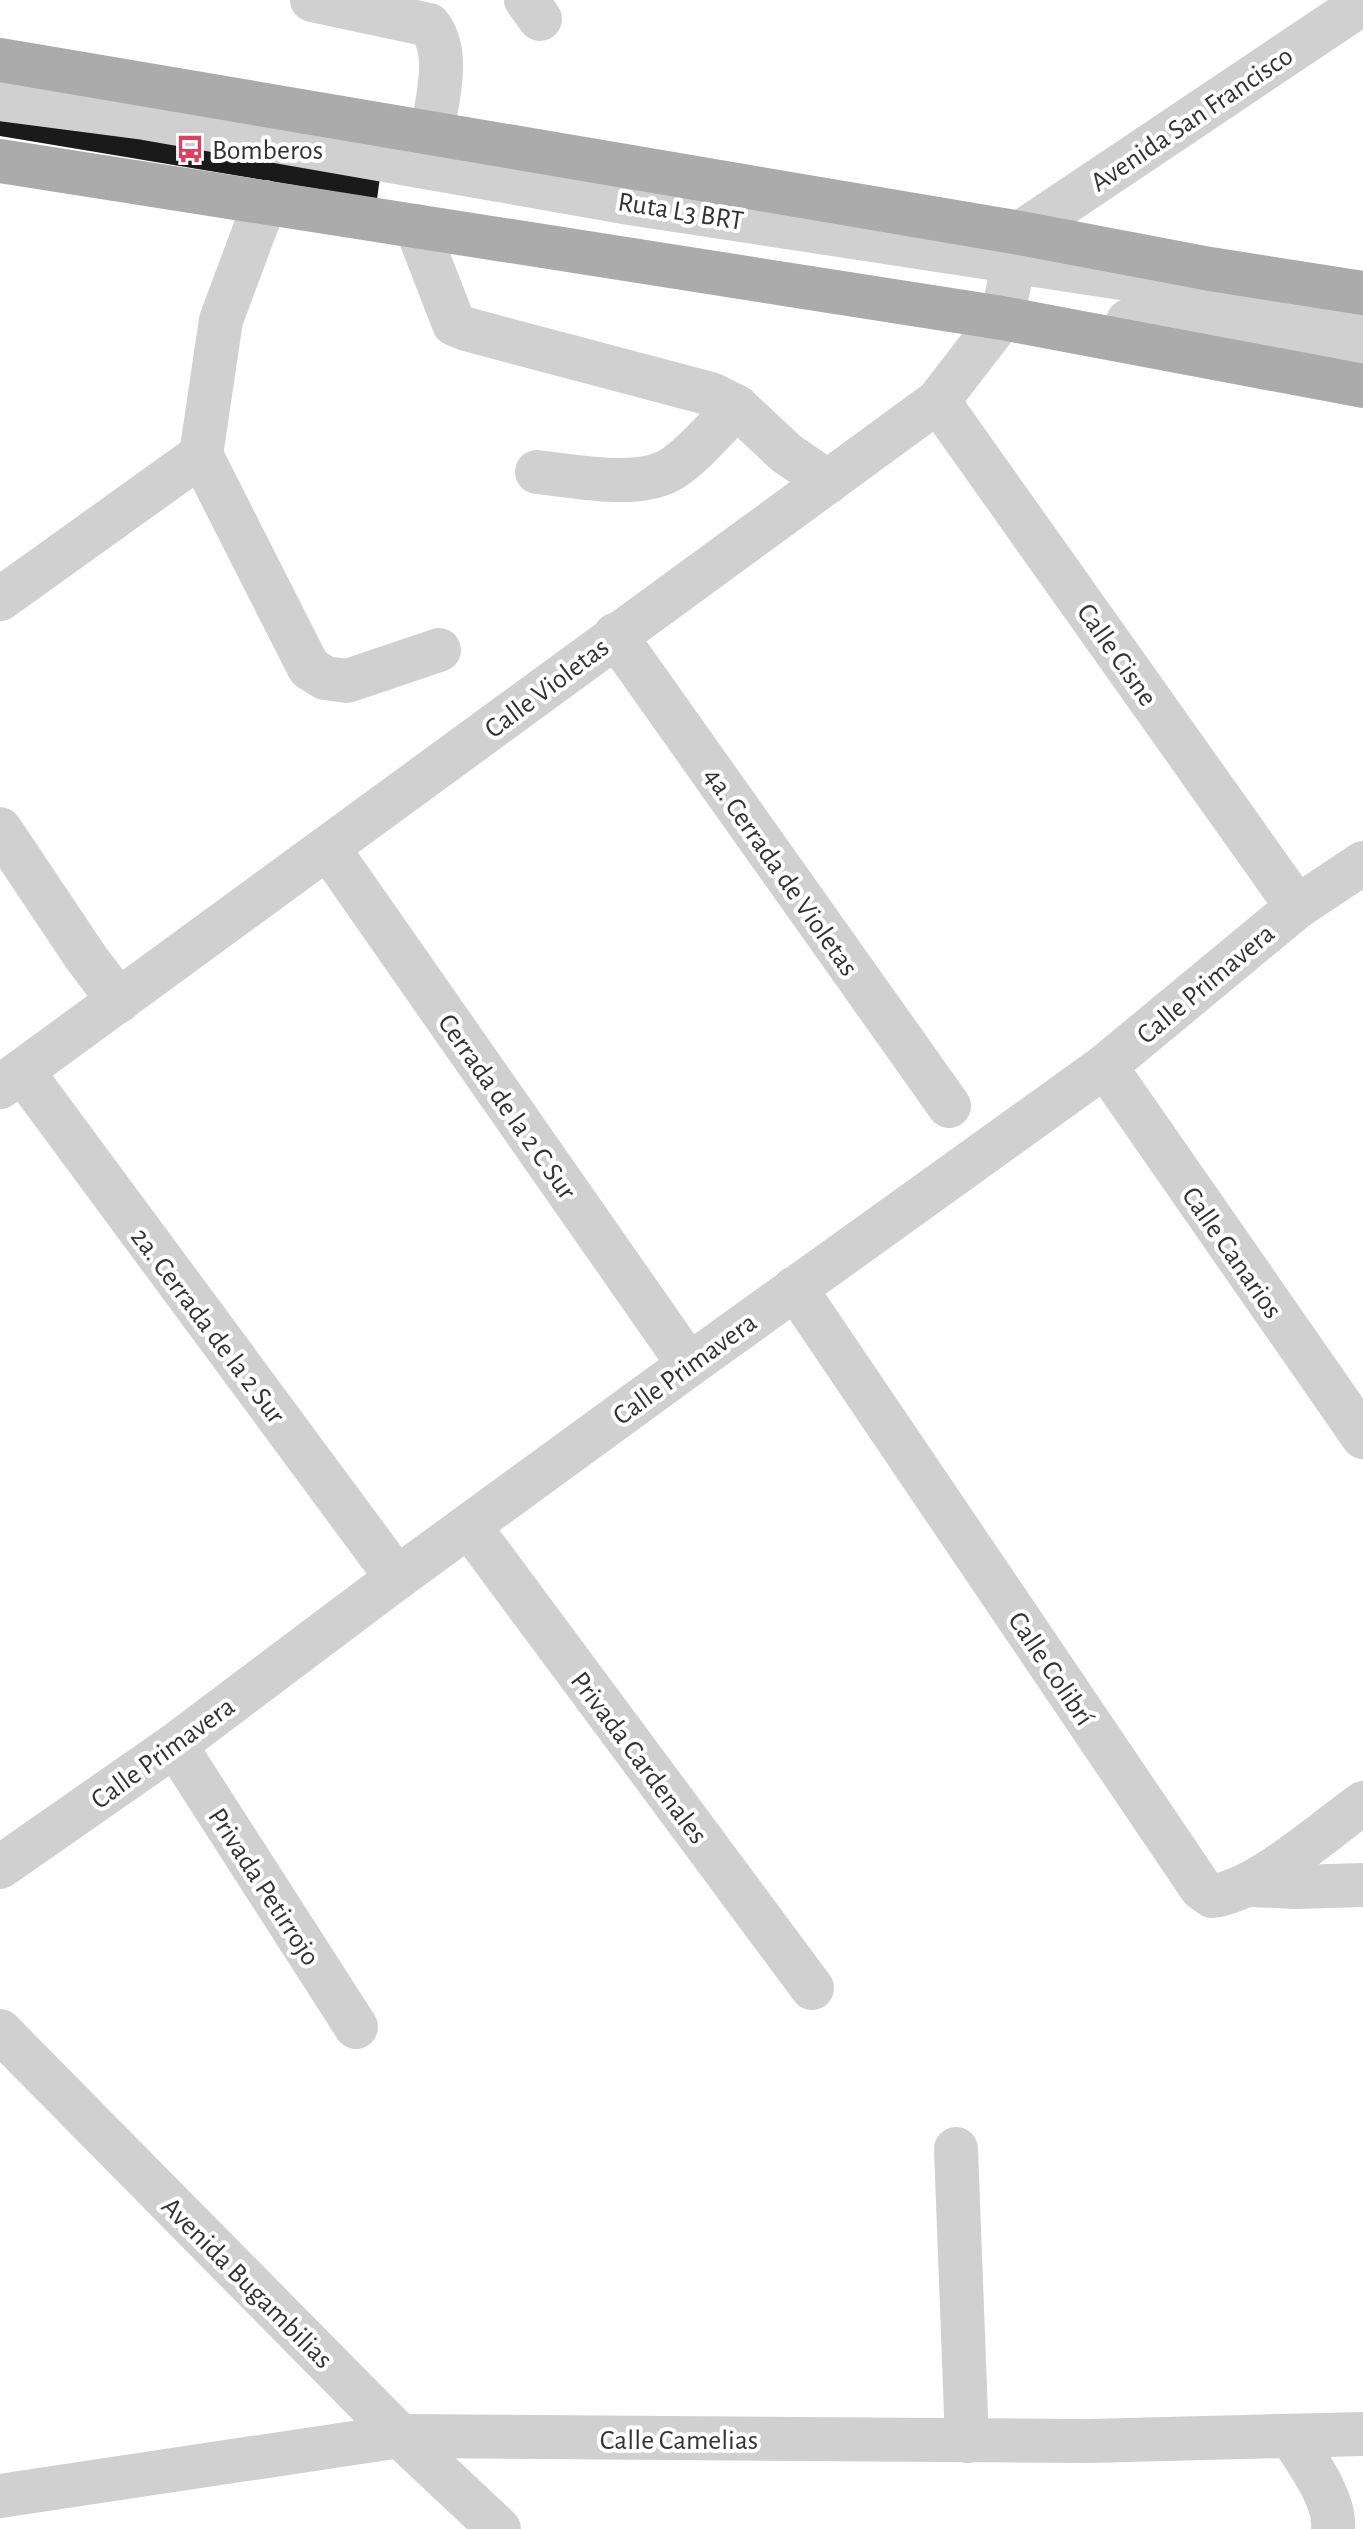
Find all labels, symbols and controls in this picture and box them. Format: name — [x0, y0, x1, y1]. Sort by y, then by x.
street label: Avenida San Francisco — [1086, 42, 1298, 198]
bus stop icon: Bomberos — [175, 134, 205, 164]
place label: Bomberos — [212, 137, 323, 165]
street label: Ruta L3 BRT — [616, 188, 746, 236]
street label: Calle Cisne — [1071, 599, 1162, 711]
street label: Calle Violetas — [480, 633, 614, 744]
street label: 4a. Cerrada de Violetas — [698, 763, 863, 982]
street label: Calle Primavera — [1132, 919, 1280, 1050]
street label: Cerrada de la 2 C Sur — [432, 1009, 581, 1205]
street label: Calle Canarios — [1176, 1182, 1287, 1324]
street label: 2a. Cerrada de la 2 Sur — [125, 1223, 290, 1429]
street label: Calle Primavera — [608, 1308, 762, 1431]
street label: Calle Colibrí — [1002, 1607, 1098, 1731]
street label: Privada Cardenales — [565, 1667, 712, 1850]
street label: Calle Primavera — [86, 1692, 240, 1815]
street label: Privada Petirrojo — [202, 1803, 324, 1971]
street label: Avenida Bugambilias — [156, 2193, 337, 2374]
street label: Calle Camelias — [600, 2427, 758, 2455]

